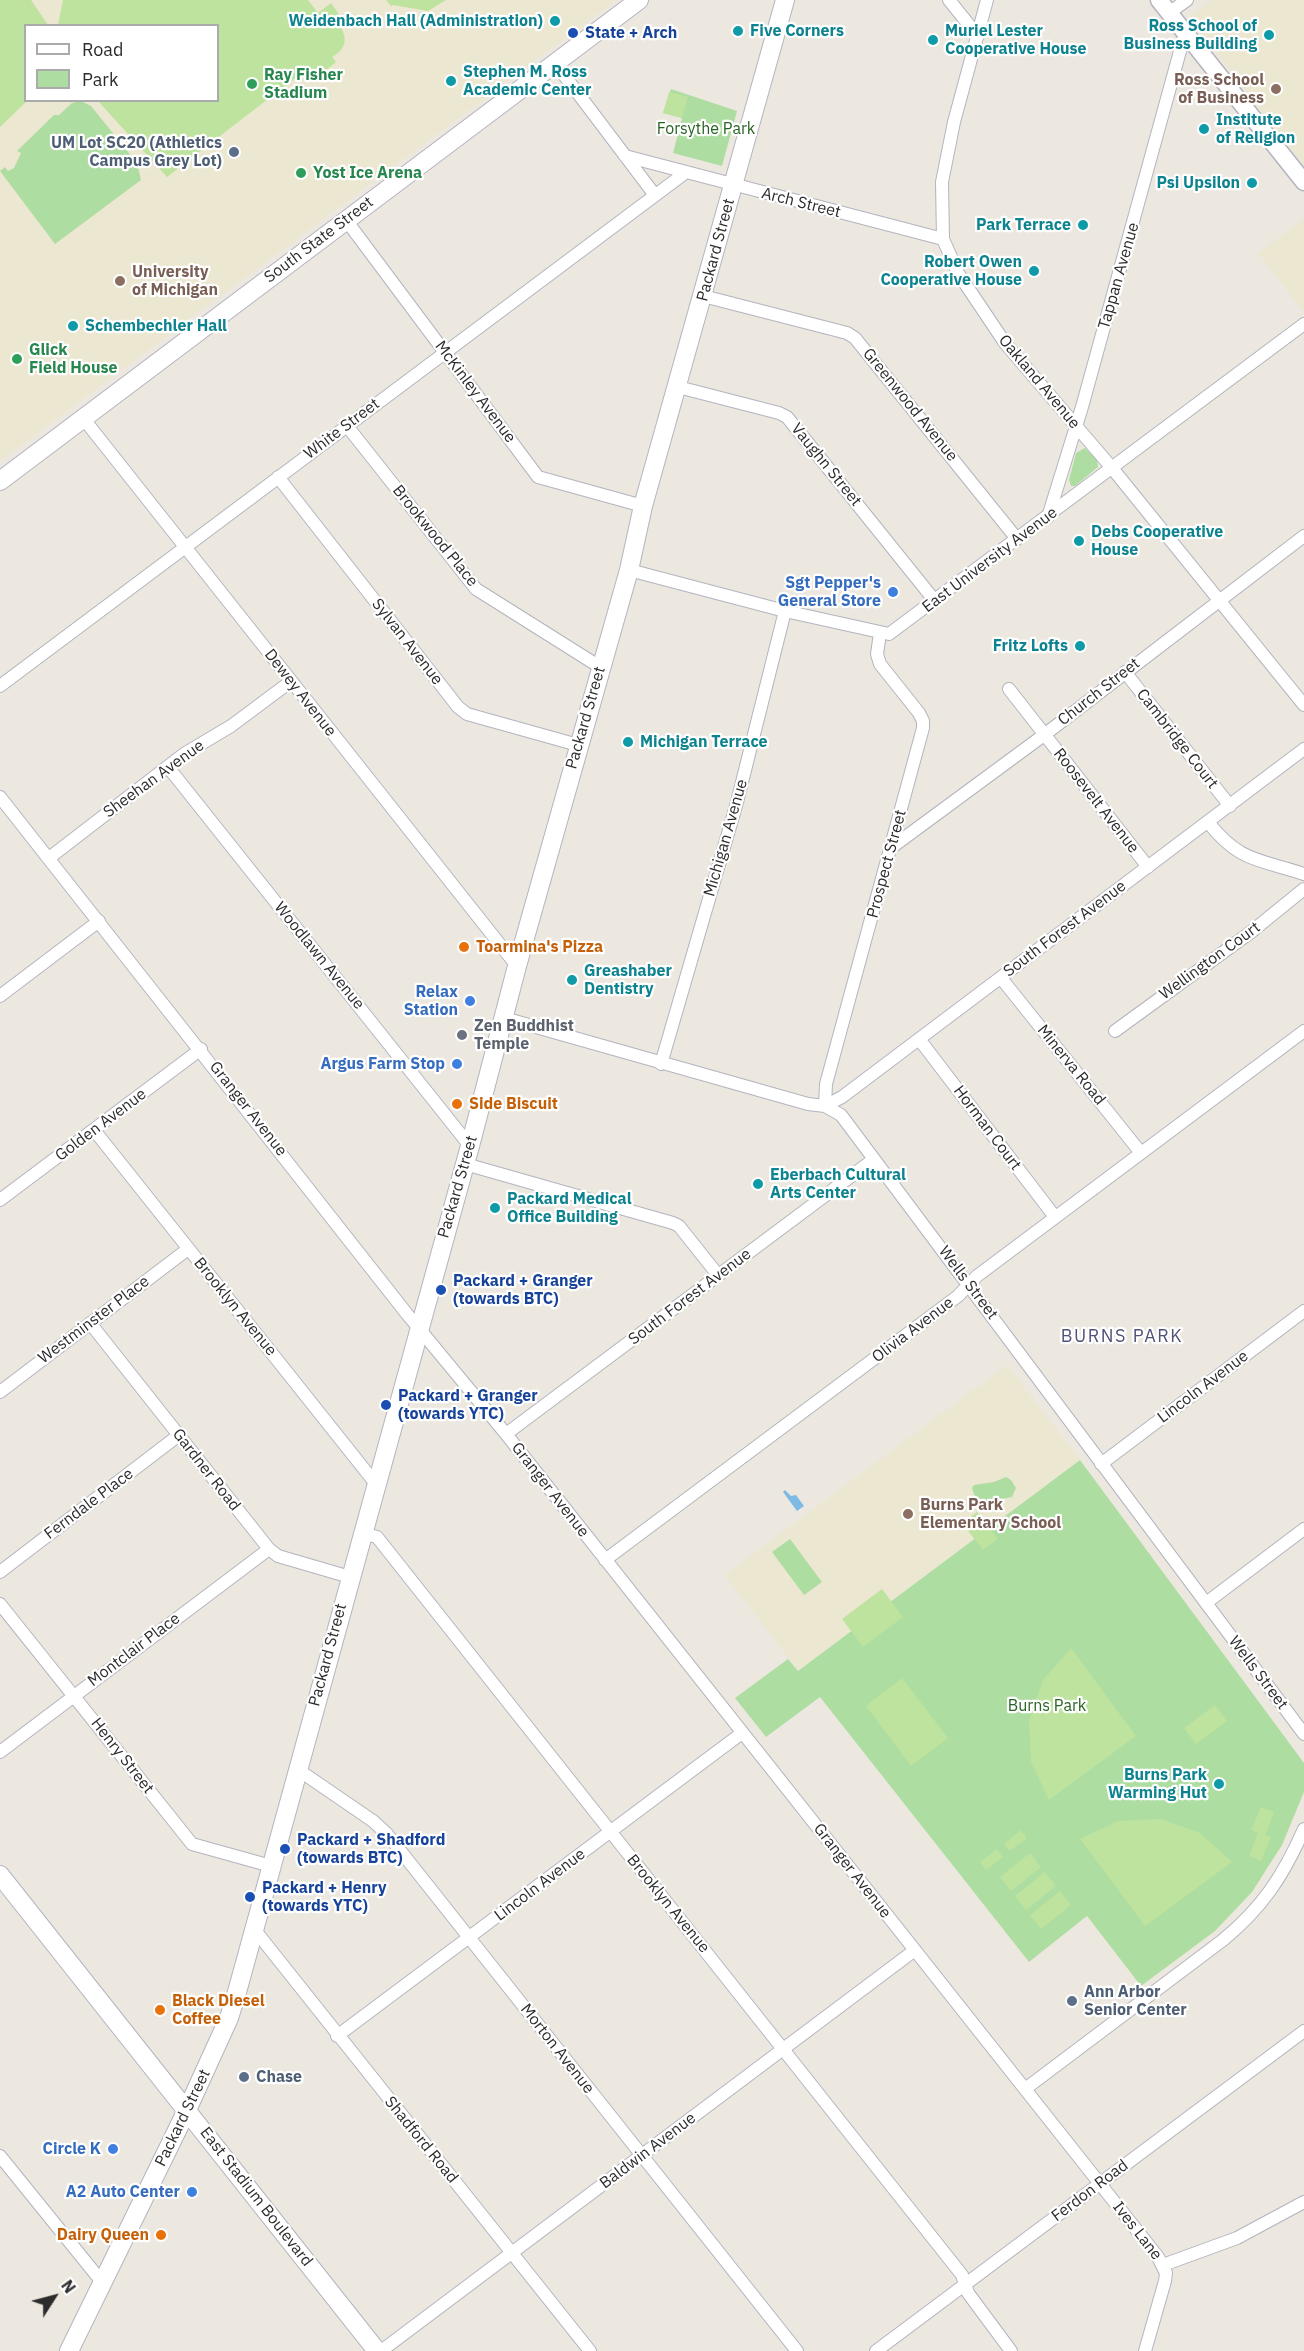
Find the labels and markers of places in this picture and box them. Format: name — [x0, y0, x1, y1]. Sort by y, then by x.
place label: Weidenbach Hall (Administration) — [288, 11, 543, 31]
marker: Weidenbach Hall (Administration) — [548, 14, 562, 28]
place label: Ross School of Business Building — [1124, 16, 1257, 54]
place label: Five Corners — [750, 21, 844, 41]
place label: Muriel Lester Cooperative House — [945, 21, 1087, 59]
place label: State + Arch — [585, 23, 677, 43]
marker: Five Corners — [731, 24, 745, 38]
marker: State + Arch — [566, 26, 580, 40]
marker: Ross School of Business Building — [1262, 28, 1276, 42]
marker: Muriel Lester Cooperative House — [926, 33, 940, 47]
place label: Stephen M. Ross Academic Center — [463, 62, 591, 100]
place label: Ray Fisher Stadium — [264, 65, 343, 103]
place label: Ross School of Business — [1174, 70, 1264, 108]
marker: Stephen M. Ross Academic Center — [444, 74, 458, 88]
marker: Ray Fisher Stadium — [245, 77, 259, 91]
marker: Ross School of Business — [1269, 82, 1283, 96]
place label: Institute of Religion — [1216, 110, 1295, 148]
marker: Institute of Religion — [1197, 122, 1211, 136]
place label: UM Lot SC20 (Athletics Campus Grey Lot) — [51, 133, 222, 171]
marker: UM Lot SC20 (Athletics Campus Grey Lot) — [227, 145, 241, 159]
place label: Yost Ice Arena — [313, 163, 422, 183]
marker: Yost Ice Arena — [294, 166, 308, 180]
place label: Psi Upsilon — [1156, 173, 1240, 193]
marker: Psi Upsilon — [1245, 176, 1259, 190]
place label: Park Terrace — [976, 215, 1071, 235]
marker: Park Terrace — [1076, 218, 1090, 232]
place label: Robert Owen Cooperative House — [880, 252, 1022, 290]
place label: University of Michigan — [132, 262, 218, 300]
marker: Robert Owen Cooperative House — [1027, 264, 1041, 278]
marker: University of Michigan — [113, 274, 127, 288]
place label: Schembechler Hall — [85, 316, 227, 336]
marker: Schembechler Hall — [66, 319, 80, 333]
place label: Glick Field House — [29, 340, 117, 378]
marker: Glick Field House — [10, 352, 24, 366]
place label: Debs Cooperative House — [1091, 522, 1223, 560]
marker: Debs Cooperative House — [1072, 534, 1086, 548]
place label: Sgt Pepper's General Store — [778, 573, 881, 611]
marker: Sgt Pepper's General Store — [886, 585, 900, 599]
place label: Fritz Lofts — [993, 636, 1068, 656]
marker: Fritz Lofts — [1073, 639, 1087, 653]
place label: Michigan Terrace — [640, 732, 768, 752]
marker: Michigan Terrace — [621, 735, 635, 749]
place label: Toarmina's Pizza — [476, 937, 603, 957]
marker: Toarmina's Pizza — [457, 940, 471, 954]
place label: Greashaber Dentistry — [584, 961, 672, 999]
marker: Greashaber Dentistry — [565, 973, 579, 987]
place label: Relax Station — [404, 982, 458, 1020]
marker: Relax Station — [463, 994, 477, 1008]
place label: Zen Buddhist Temple — [474, 1016, 574, 1054]
marker: Zen Buddhist Temple — [455, 1028, 469, 1042]
place label: Argus Farm Stop — [321, 1054, 445, 1074]
marker: Argus Farm Stop — [450, 1057, 464, 1071]
place label: Side Biscuit — [469, 1094, 558, 1114]
marker: Side Biscuit — [450, 1097, 464, 1111]
place label: Eberbach Cultural Arts Center — [770, 1165, 906, 1203]
marker: Eberbach Cultural Arts Center — [751, 1177, 765, 1191]
place label: Packard Medical Office Building — [507, 1189, 631, 1227]
marker: Packard Medical Office Building — [488, 1201, 502, 1215]
place label: Packard + Granger (towards BTC) — [453, 1271, 593, 1309]
marker: Packard + Granger (towards BTC) — [434, 1283, 448, 1297]
place label: Packard + Granger (towards YTC) — [398, 1386, 538, 1424]
marker: Packard + Granger (towards YTC) — [379, 1398, 393, 1412]
place label: Burns Park Elementary School — [920, 1495, 1061, 1533]
marker: Burns Park Elementary School — [901, 1507, 915, 1521]
place label: Burns Park Warming Hut — [1108, 1765, 1207, 1803]
marker: Burns Park Warming Hut — [1212, 1777, 1226, 1791]
place label: Packard + Shadford (towards BTC) — [297, 1830, 445, 1868]
marker: Packard + Shadford (towards BTC) — [278, 1842, 292, 1856]
place label: Packard + Henry (towards YTC) — [262, 1878, 386, 1916]
marker: Packard + Henry (towards YTC) — [243, 1890, 257, 1904]
place label: Ann Arbor Senior Center — [1084, 1982, 1187, 2020]
place label: Black Diesel Coffee — [172, 1991, 265, 2029]
marker: Ann Arbor Senior Center — [1065, 1994, 1079, 2008]
marker: Black Diesel Coffee — [153, 2003, 167, 2017]
place label: Chase — [256, 2067, 302, 2087]
marker: Chase — [237, 2070, 251, 2084]
place label: Circle K — [43, 2139, 101, 2159]
marker: Circle K — [106, 2142, 120, 2156]
place label: A2 Auto Center — [66, 2182, 180, 2202]
marker: A2 Auto Center — [185, 2185, 199, 2199]
place label: Dairy Queen — [57, 2225, 149, 2245]
marker: Dairy Queen — [154, 2228, 168, 2242]

